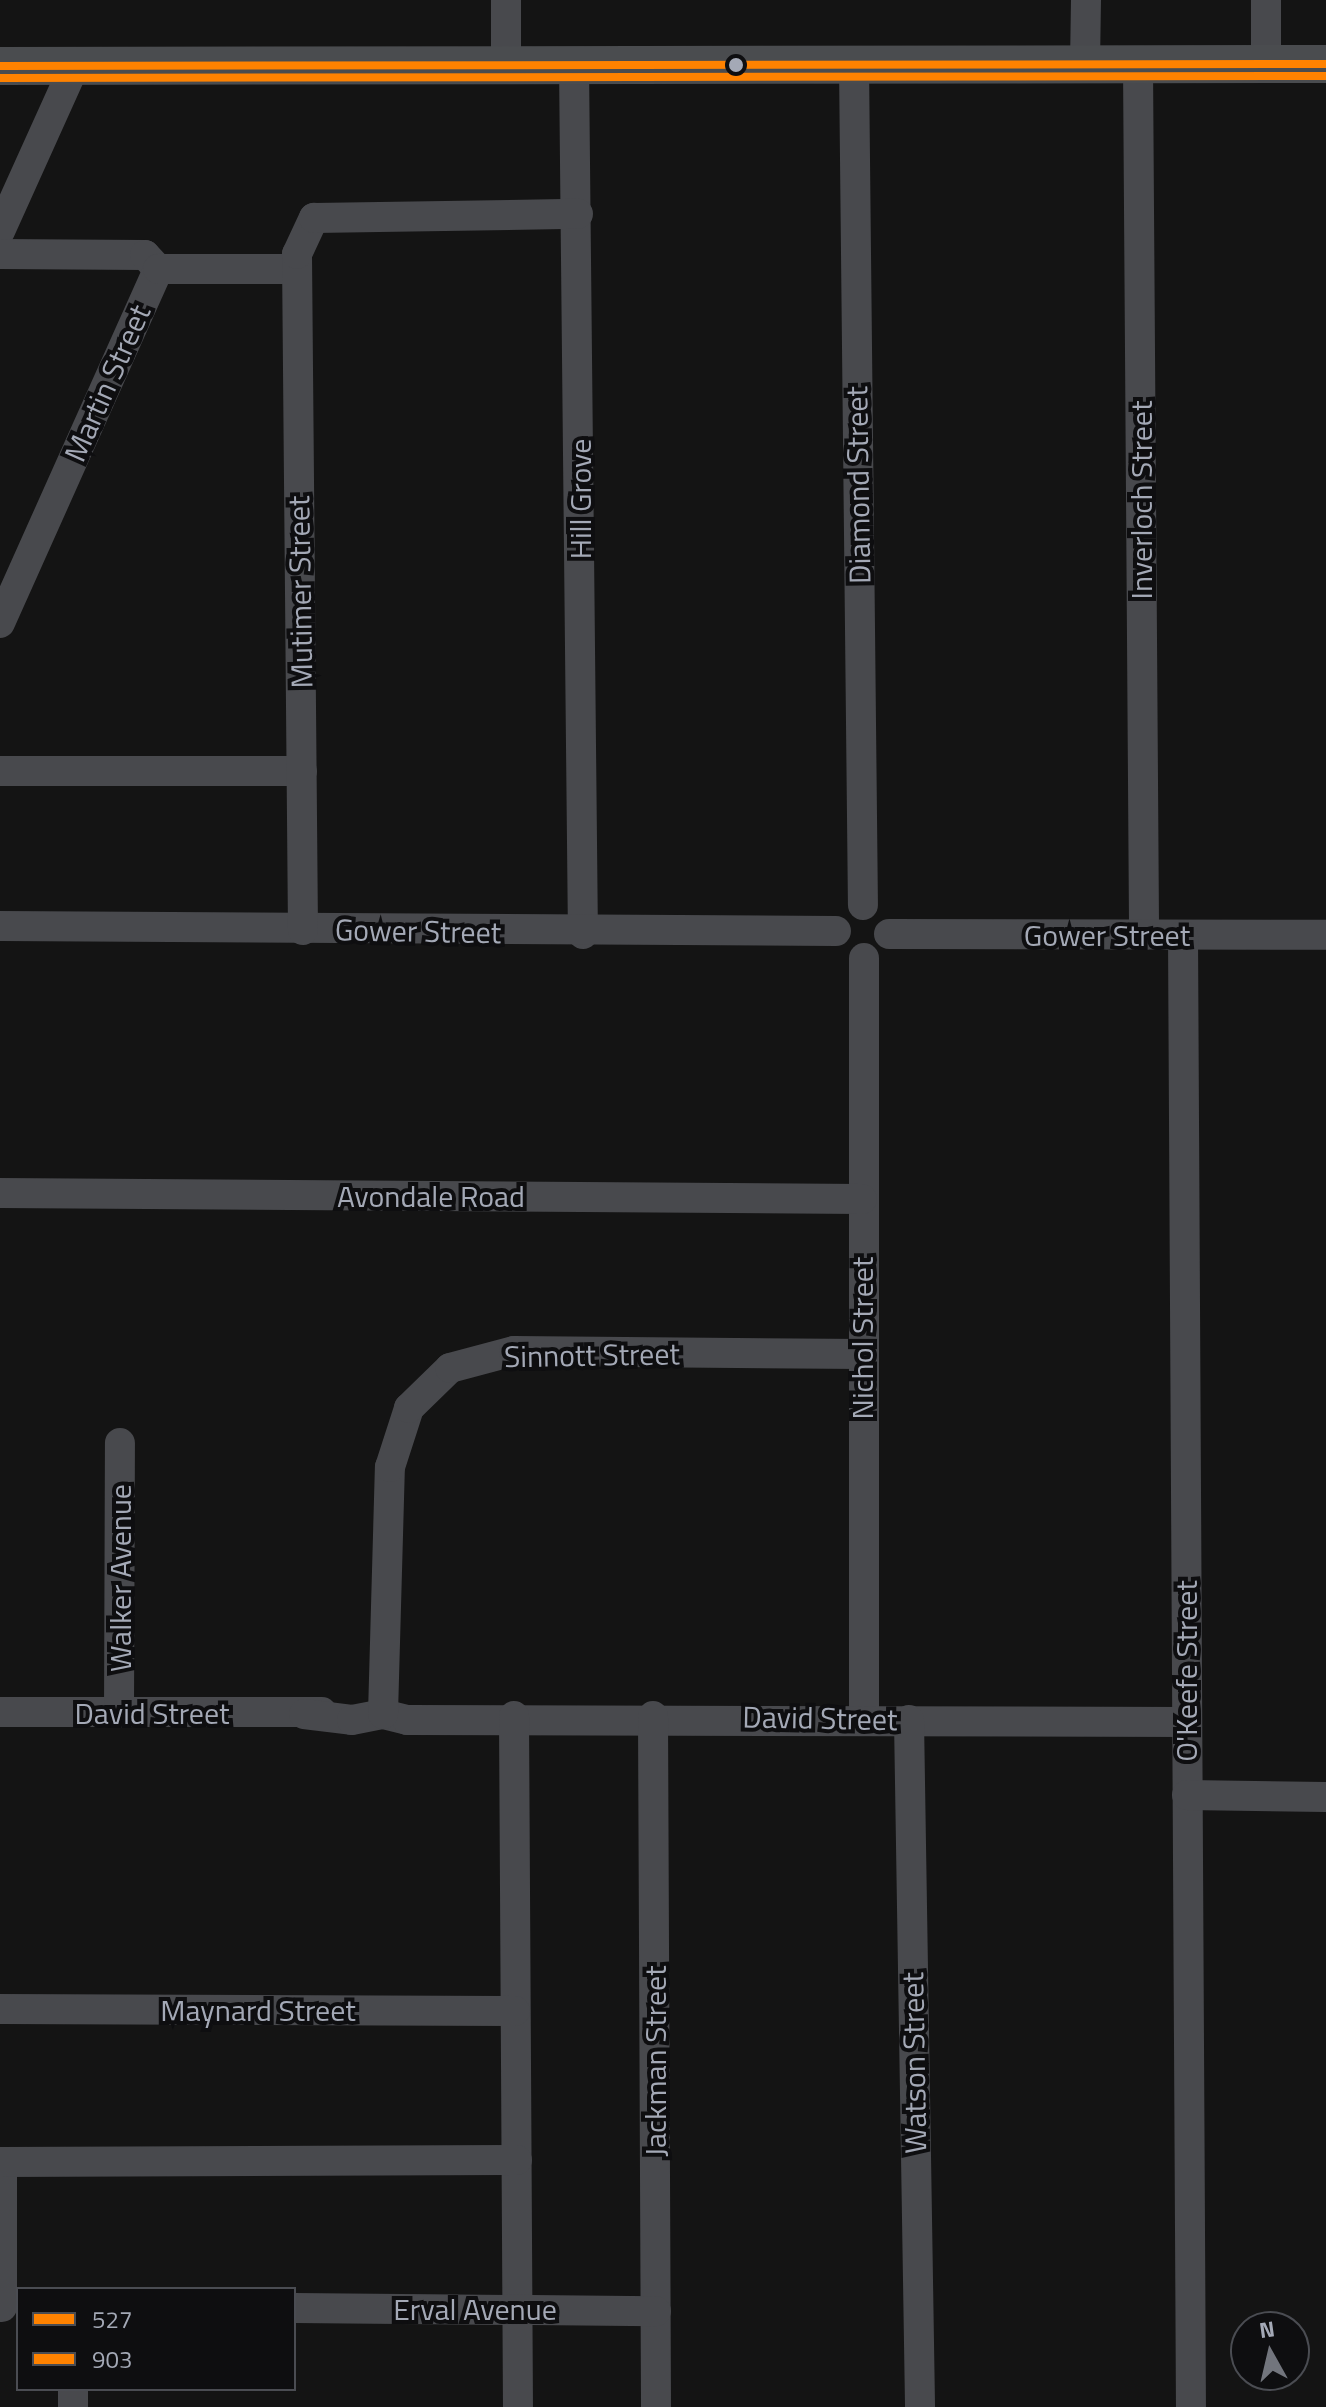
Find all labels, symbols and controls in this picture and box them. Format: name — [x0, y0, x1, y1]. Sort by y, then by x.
unlabelled marker — [728, 57, 744, 73]
street label: Martin Street — [56, 299, 158, 467]
street label: Diamond Street — [838, 386, 878, 584]
street label: Inverloch Street — [1123, 401, 1159, 599]
street label: Hill Grove — [562, 439, 598, 559]
street label: Mutimer Street — [280, 495, 320, 689]
street label: Gower Street — [335, 912, 501, 950]
street label: Gower Street — [1024, 917, 1190, 953]
street label: Avondale Road — [337, 1178, 525, 1214]
street label: Nichol Street — [844, 1257, 880, 1419]
street label: Sinnott Street — [504, 1335, 680, 1375]
street label: Walker Avenue — [102, 1484, 138, 1672]
street label: O'Keefe Street — [1168, 1580, 1204, 1762]
street label: David Street — [74, 1695, 230, 1731]
street label: David Street — [742, 1699, 898, 1737]
street label: Jackman Street — [637, 1965, 673, 2157]
street label: Watson Street — [894, 1972, 934, 2154]
street label: Maynard Street — [160, 1992, 356, 2028]
legend — [16, 2287, 296, 2391]
street label: Erval Avenue — [393, 2291, 557, 2327]
text: 527 — [92, 2301, 132, 2337]
north arrow — [1230, 2311, 1310, 2391]
text: N — [1257, 2311, 1277, 2347]
text: 903 — [92, 2341, 132, 2377]

